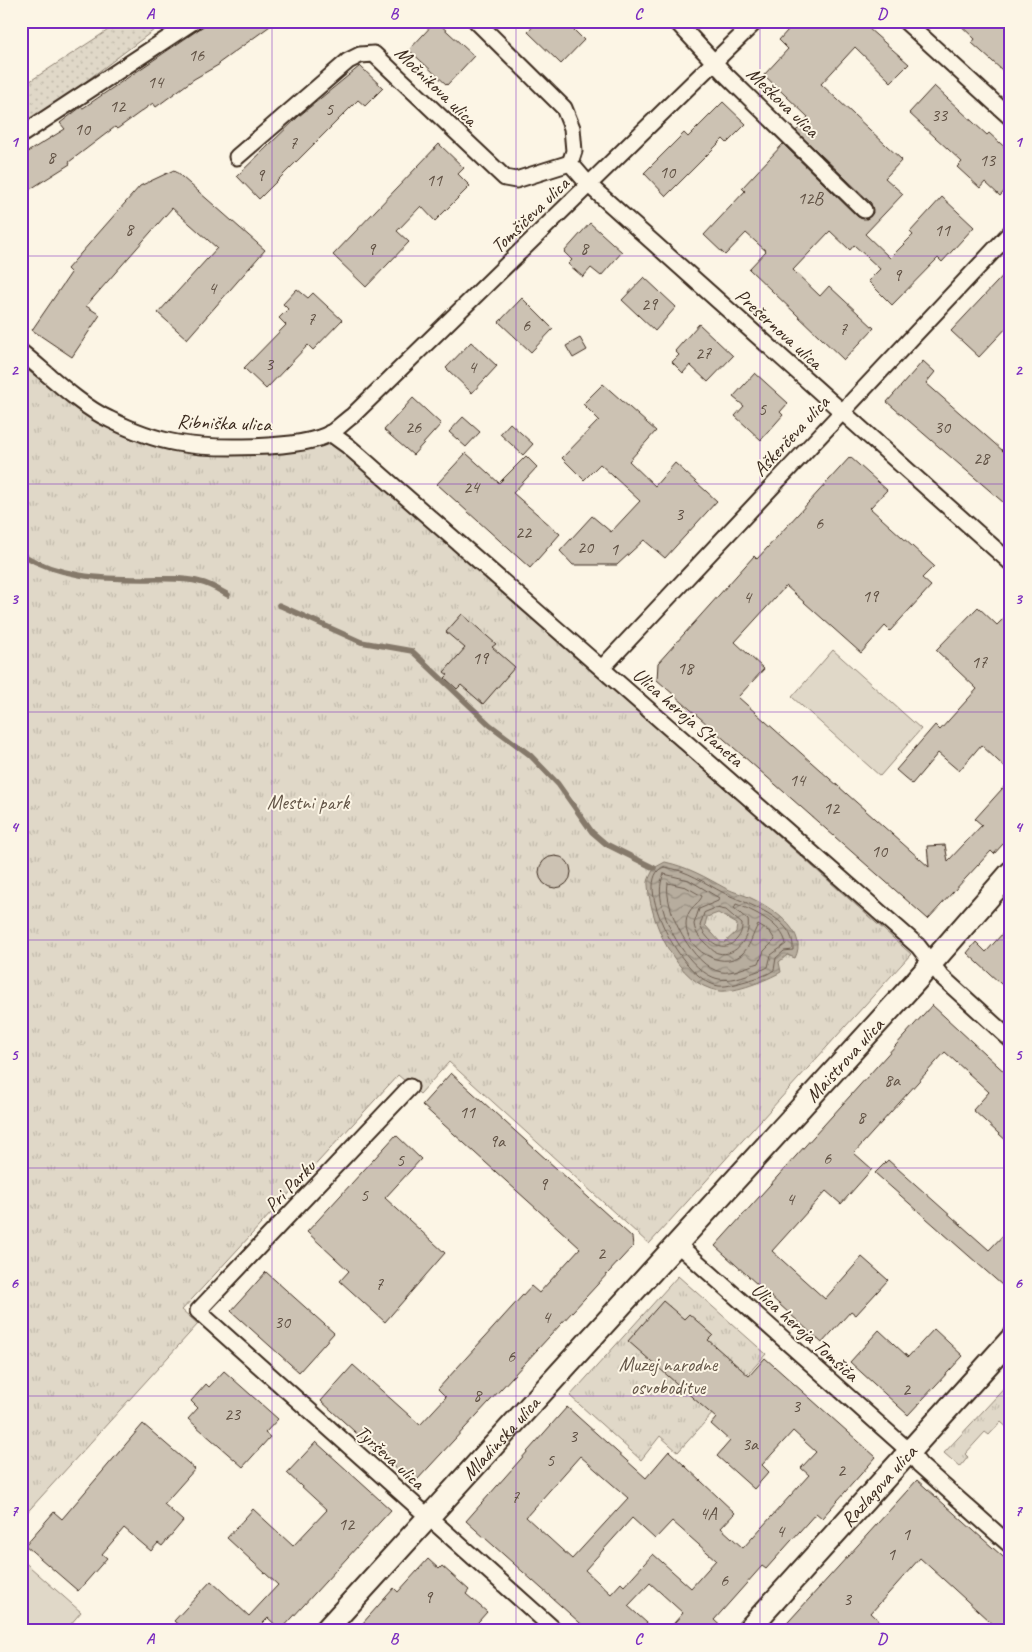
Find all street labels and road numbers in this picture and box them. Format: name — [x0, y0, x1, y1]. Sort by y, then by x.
street label: Močnikova ulica — [389, 40, 484, 133]
street label: Meškova ulica — [741, 61, 826, 144]
street label: Tomšičeva ulica — [486, 170, 576, 258]
street label: Prešernova ulica — [730, 283, 829, 376]
street label: Aškerčeva ulica — [747, 389, 836, 482]
street label: Ribniška ulica — [176, 409, 273, 437]
street label: Ulica heroja Staneta — [627, 662, 750, 773]
street label: Maistrova ulica — [800, 1011, 890, 1107]
street label: Pri Parku — [259, 1153, 322, 1217]
street label: Ulica heroja Tomšiča — [746, 1277, 865, 1388]
street label: Mladinska ulica — [456, 1390, 546, 1485]
street label: Tyrševa ulica — [350, 1419, 431, 1496]
street label: Razlagova ulica — [835, 1438, 923, 1532]

